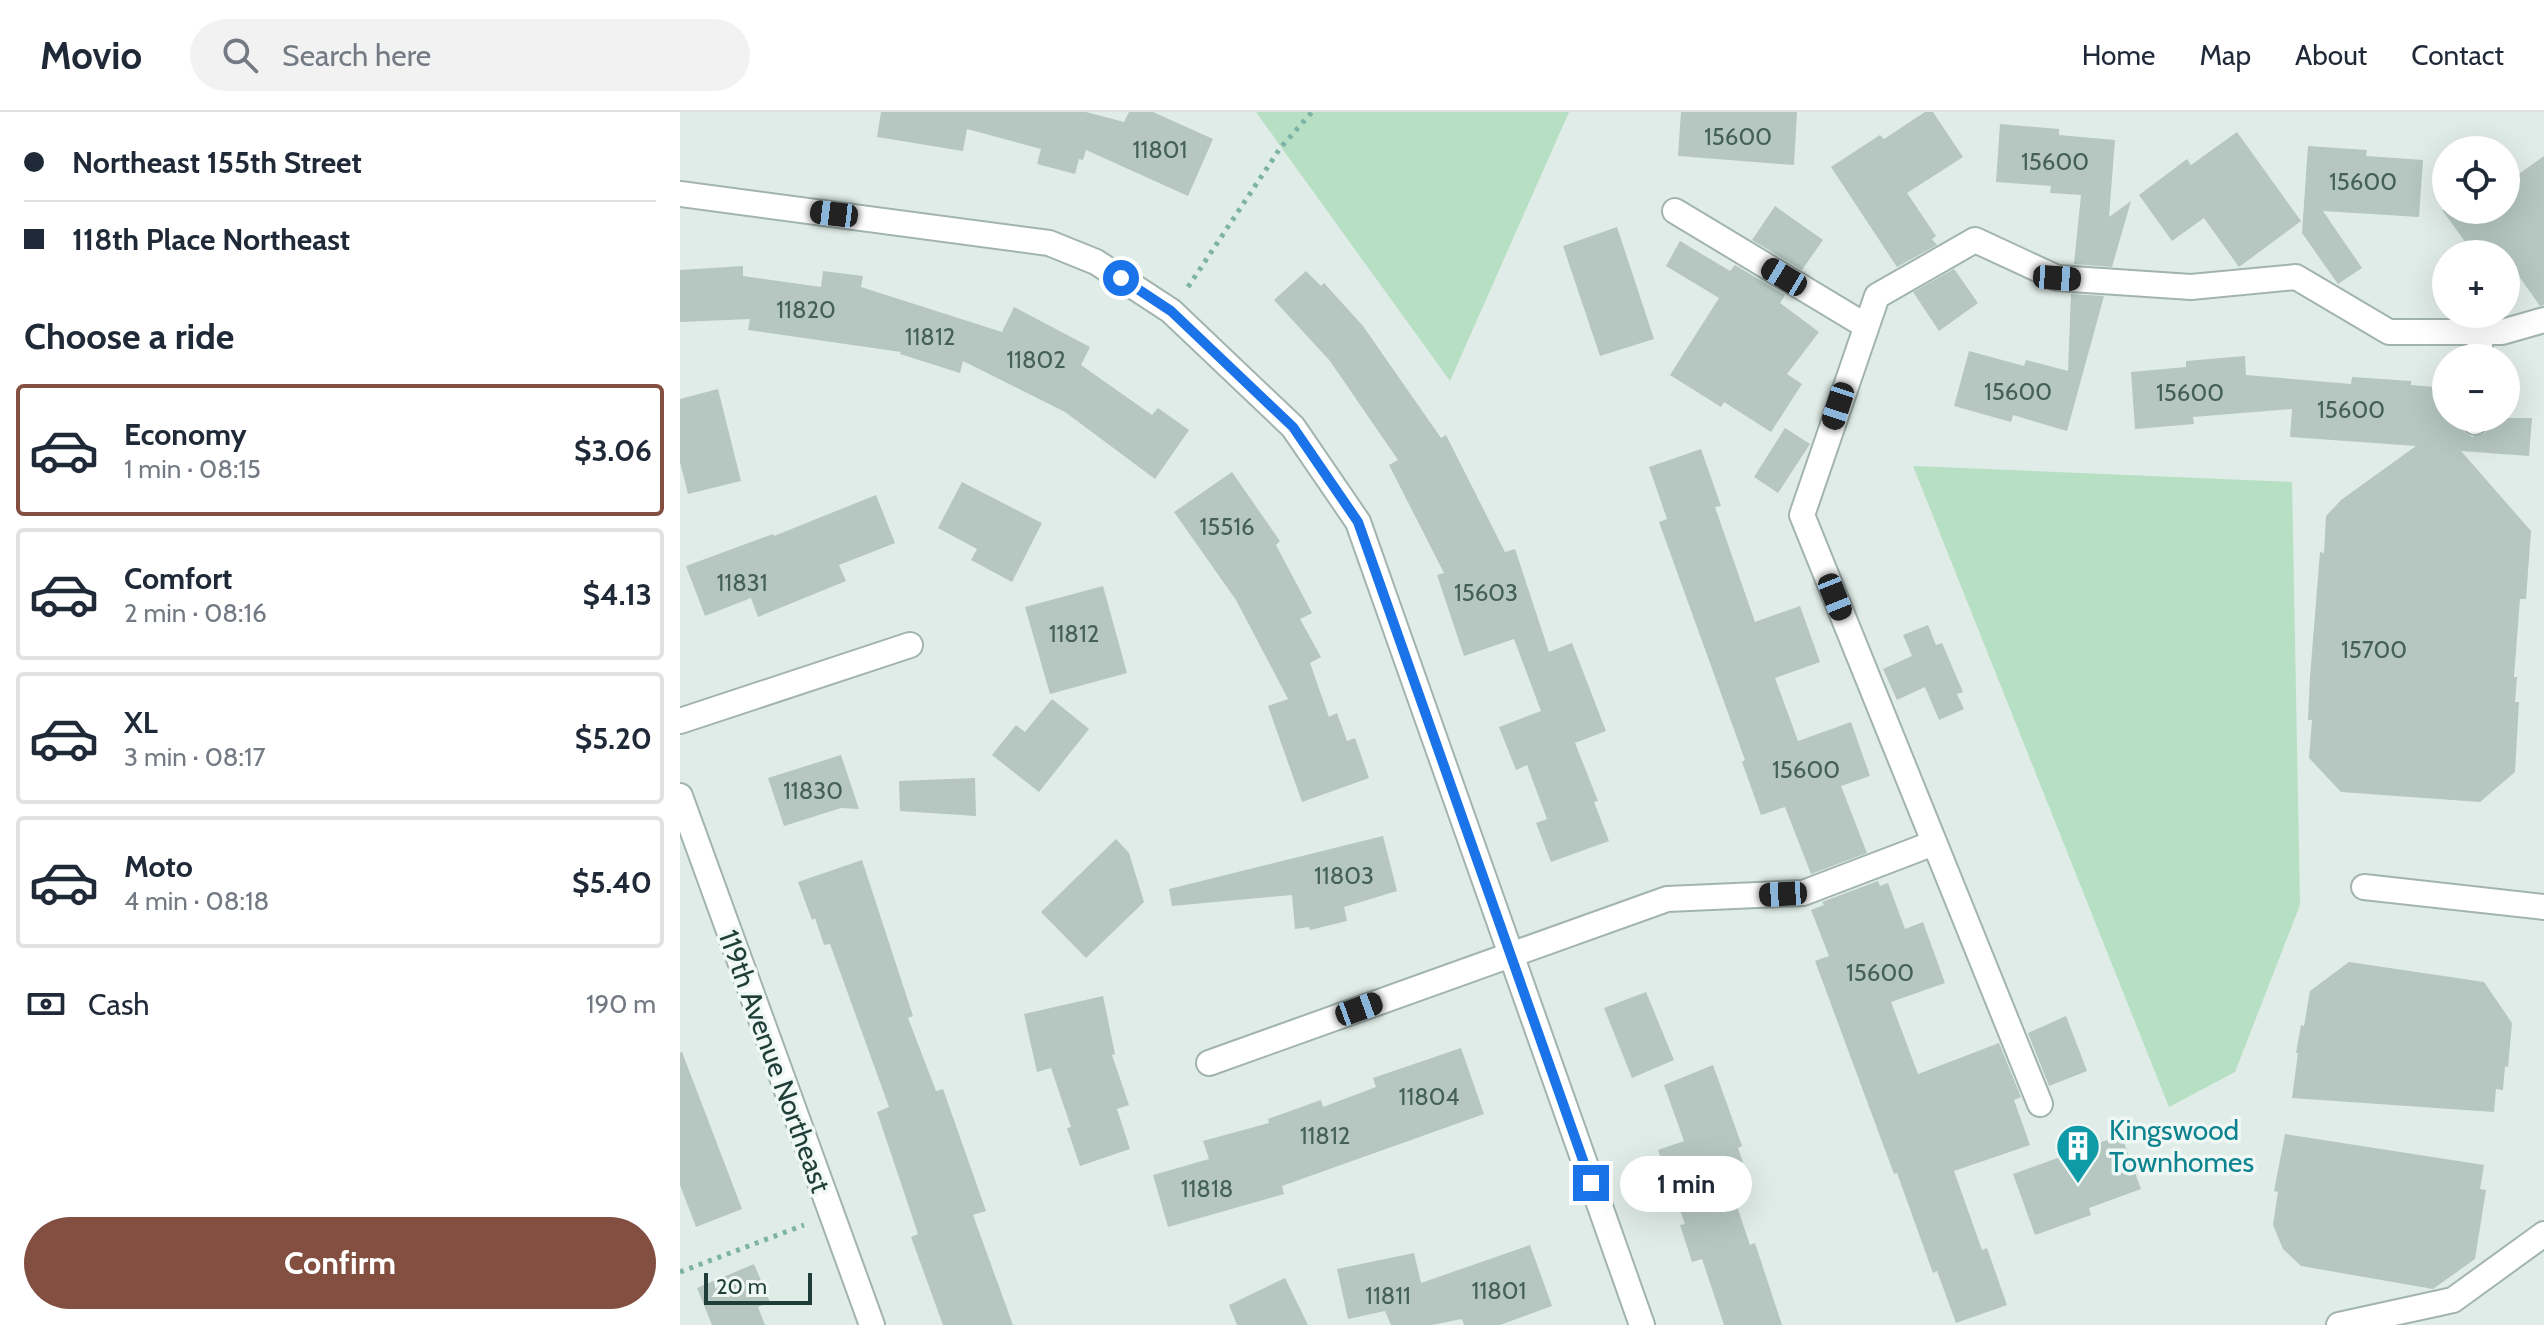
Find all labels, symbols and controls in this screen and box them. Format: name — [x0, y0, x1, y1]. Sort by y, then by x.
search box — [190, 19, 750, 91]
text: Movio — [40, 32, 142, 79]
icon: search — [218, 33, 262, 77]
text: Search here — [282, 37, 431, 74]
text: Home — [2082, 38, 2155, 72]
text: Map — [2199, 38, 2251, 72]
text: About — [2295, 38, 2367, 72]
text: Contact — [2411, 38, 2504, 72]
house number: 15600 — [1704, 122, 1772, 151]
house number: 11801 — [1133, 135, 1187, 164]
map controls — [2432, 136, 2520, 432]
button: locate — [2432, 136, 2520, 224]
text: Northeast 155th Street — [72, 144, 362, 181]
house number: 15600 — [2021, 147, 2089, 176]
house number: 15600 — [2329, 167, 2397, 196]
car — [809, 199, 859, 229]
text: 118th Place Northeast — [72, 221, 350, 258]
button: + — [2432, 240, 2520, 328]
car — [1757, 254, 1811, 300]
route start — [1103, 260, 1139, 296]
car — [2032, 264, 2082, 292]
house number: 11820 — [776, 295, 836, 324]
text: Choose a ride — [24, 314, 234, 358]
house number: 11812 — [905, 322, 955, 351]
button: − — [2432, 344, 2520, 432]
house number: 11802 — [1006, 345, 1066, 374]
house number: 15600 — [1984, 377, 2052, 406]
house number: 15600 — [2156, 378, 2224, 407]
car — [1819, 379, 1857, 433]
house number: 15600 — [2317, 395, 2385, 424]
icon: car — [28, 414, 100, 486]
text: Economy — [124, 416, 247, 453]
text: $3.06 — [574, 432, 652, 469]
text: 1 min · 08:15 — [124, 453, 261, 485]
house number: 15516 — [1199, 512, 1255, 541]
icon: car — [28, 558, 100, 630]
text: Comfort — [124, 560, 232, 597]
house number: 11831 — [716, 568, 768, 597]
car — [1815, 570, 1855, 624]
text: $4.13 — [583, 576, 652, 613]
house number: 15603 — [1454, 578, 1518, 607]
text: 2 min · 08:16 — [124, 597, 267, 629]
house number: 11812 — [1049, 619, 1099, 648]
house number: 15700 — [2341, 635, 2407, 664]
icon: car — [28, 702, 100, 774]
text: XL — [124, 704, 158, 741]
text: $5.20 — [575, 720, 652, 757]
text: 3 min · 08:17 — [124, 741, 266, 773]
house number: 15600 — [1772, 755, 1840, 784]
house number: 11830 — [783, 776, 843, 805]
icon: car — [28, 846, 100, 918]
text: Moto — [124, 848, 193, 885]
house number: 11803 — [1314, 861, 1374, 890]
text: $5.40 — [572, 864, 652, 901]
car — [1758, 881, 1808, 907]
text: 4 min · 08:18 — [124, 885, 269, 917]
street label: 119th Avenue Northeast — [712, 925, 838, 1197]
house number: 15600 — [1846, 958, 1914, 987]
icon: cash — [24, 982, 68, 1026]
text: Cash — [88, 986, 150, 1023]
text: 190 m — [586, 988, 656, 1020]
car — [1332, 990, 1386, 1028]
house number: 11804 — [1399, 1082, 1460, 1111]
place label: Kingswood Townhomes — [2109, 1113, 2254, 1179]
house number: 11812 — [1300, 1121, 1350, 1150]
building icon: Kingswood Townhomes — [2054, 1122, 2102, 1185]
callout: 1 min — [1619, 1155, 1751, 1211]
route end — [1573, 1165, 1609, 1201]
text: 1 min — [1657, 1168, 1715, 1200]
house number: 11818 — [1181, 1174, 1233, 1203]
button: Confirm — [24, 1217, 656, 1309]
scale bar — [704, 1269, 812, 1305]
text: 20 m — [716, 1273, 767, 1300]
house number: 11801 — [1472, 1276, 1526, 1305]
house number: 11811 — [1365, 1281, 1411, 1310]

